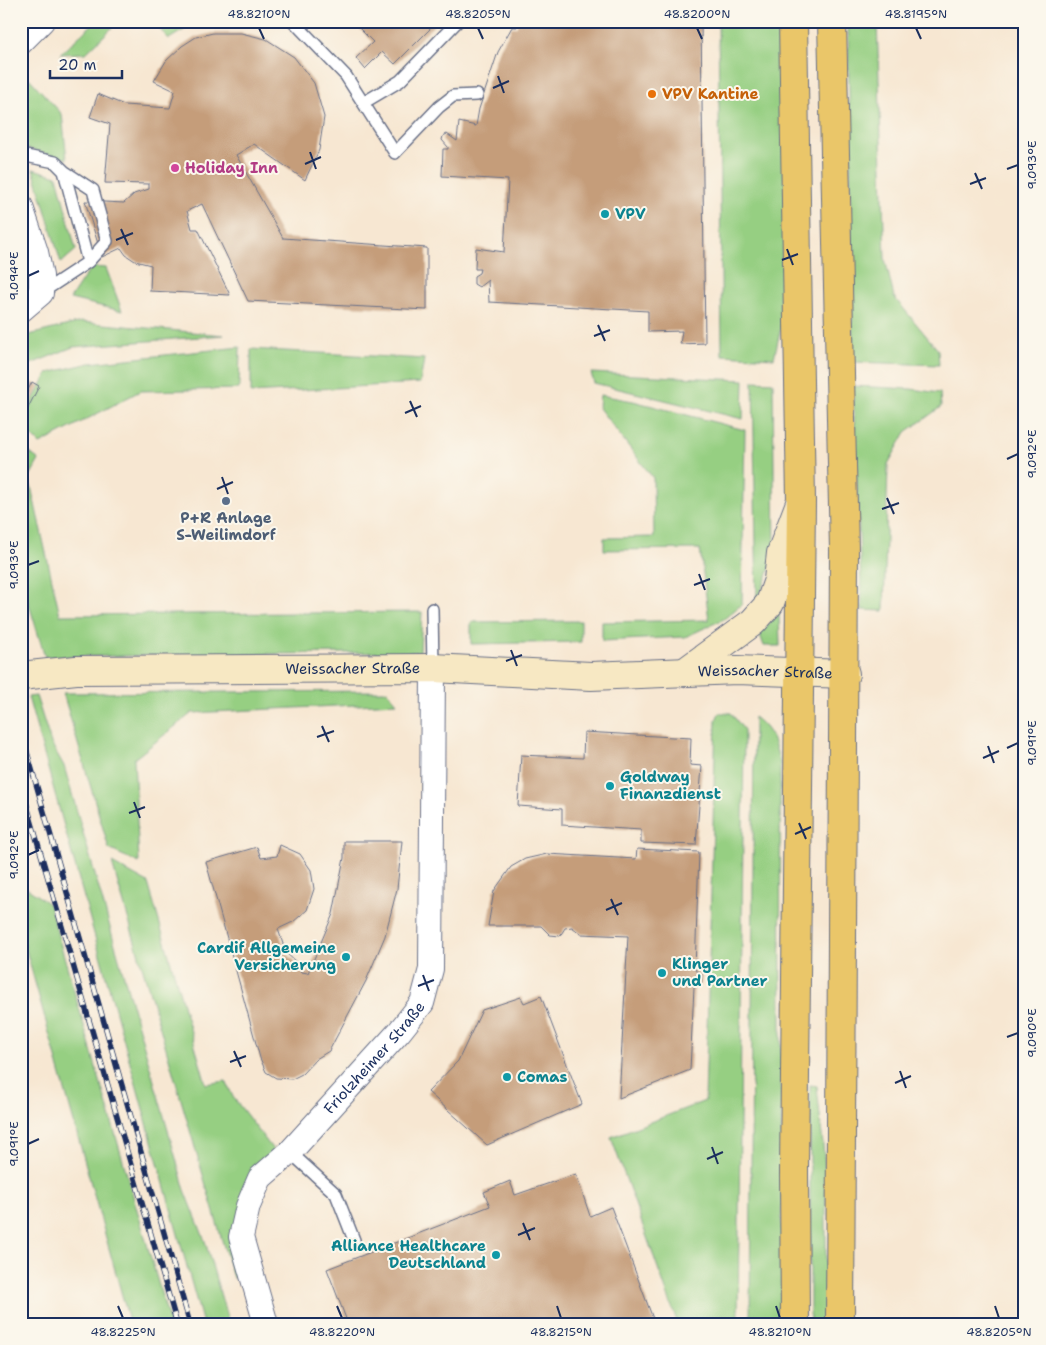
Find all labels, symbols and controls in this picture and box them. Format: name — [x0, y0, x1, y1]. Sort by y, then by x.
text: 48.8210°N — [228, 6, 290, 22]
text: 48.8205°N — [445, 6, 511, 22]
text: 48.8200°N — [664, 6, 730, 22]
text: 48.8195°N — [885, 6, 947, 22]
scale bar — [50, 48, 122, 80]
text: 20 m — [58, 55, 97, 75]
place label: VPV Kantine — [662, 84, 758, 104]
marker: VPV Kantine — [646, 88, 658, 100]
text: 9.093°E — [1024, 141, 1040, 189]
place label: Holiday Inn — [185, 158, 278, 178]
marker: Holiday Inn — [169, 162, 181, 174]
place label: VPV — [615, 204, 646, 224]
marker: VPV — [599, 208, 611, 220]
text: 9.094°E — [6, 251, 22, 301]
text: 9.092°E — [1024, 430, 1040, 478]
marker: P+R Anlage S-Weilimdorf — [220, 495, 232, 507]
place label: P+R Anlage S-Weilimdorf — [176, 508, 276, 545]
text: 9.093°E — [6, 541, 22, 589]
street label: Weissacher Straße — [285, 658, 420, 679]
street label: Weissacher Straße — [698, 660, 833, 684]
text: 9.091°E — [1024, 720, 1040, 766]
place label: Goldway Finanzdienst — [620, 767, 721, 804]
marker: Goldway Finanzdienst — [604, 780, 616, 792]
text: 9.092°E — [6, 831, 22, 879]
place label: Cardif Allgemeine Versicherung — [197, 938, 336, 975]
marker: Cardif Allgemeine Versicherung — [340, 951, 352, 963]
place label: Klinger und Partner — [672, 954, 768, 991]
marker: Klinger und Partner — [656, 967, 668, 979]
street label: Friolzheimer Straße — [319, 997, 429, 1118]
text: 9.090°E — [1024, 1008, 1040, 1058]
place label: Comas — [517, 1067, 568, 1087]
marker: Comas — [501, 1071, 513, 1083]
text: 9.091°E — [6, 1121, 22, 1167]
place label: Alliance Healthcare Deutschland — [331, 1236, 486, 1273]
marker: Alliance Healthcare Deutschland — [490, 1249, 502, 1261]
text: 48.8225°N — [90, 1324, 156, 1340]
text: 48.8220°N — [309, 1324, 375, 1340]
text: 48.8215°N — [530, 1324, 592, 1340]
text: 48.8210°N — [749, 1324, 811, 1340]
text: 48.8205°N — [966, 1324, 1032, 1340]

